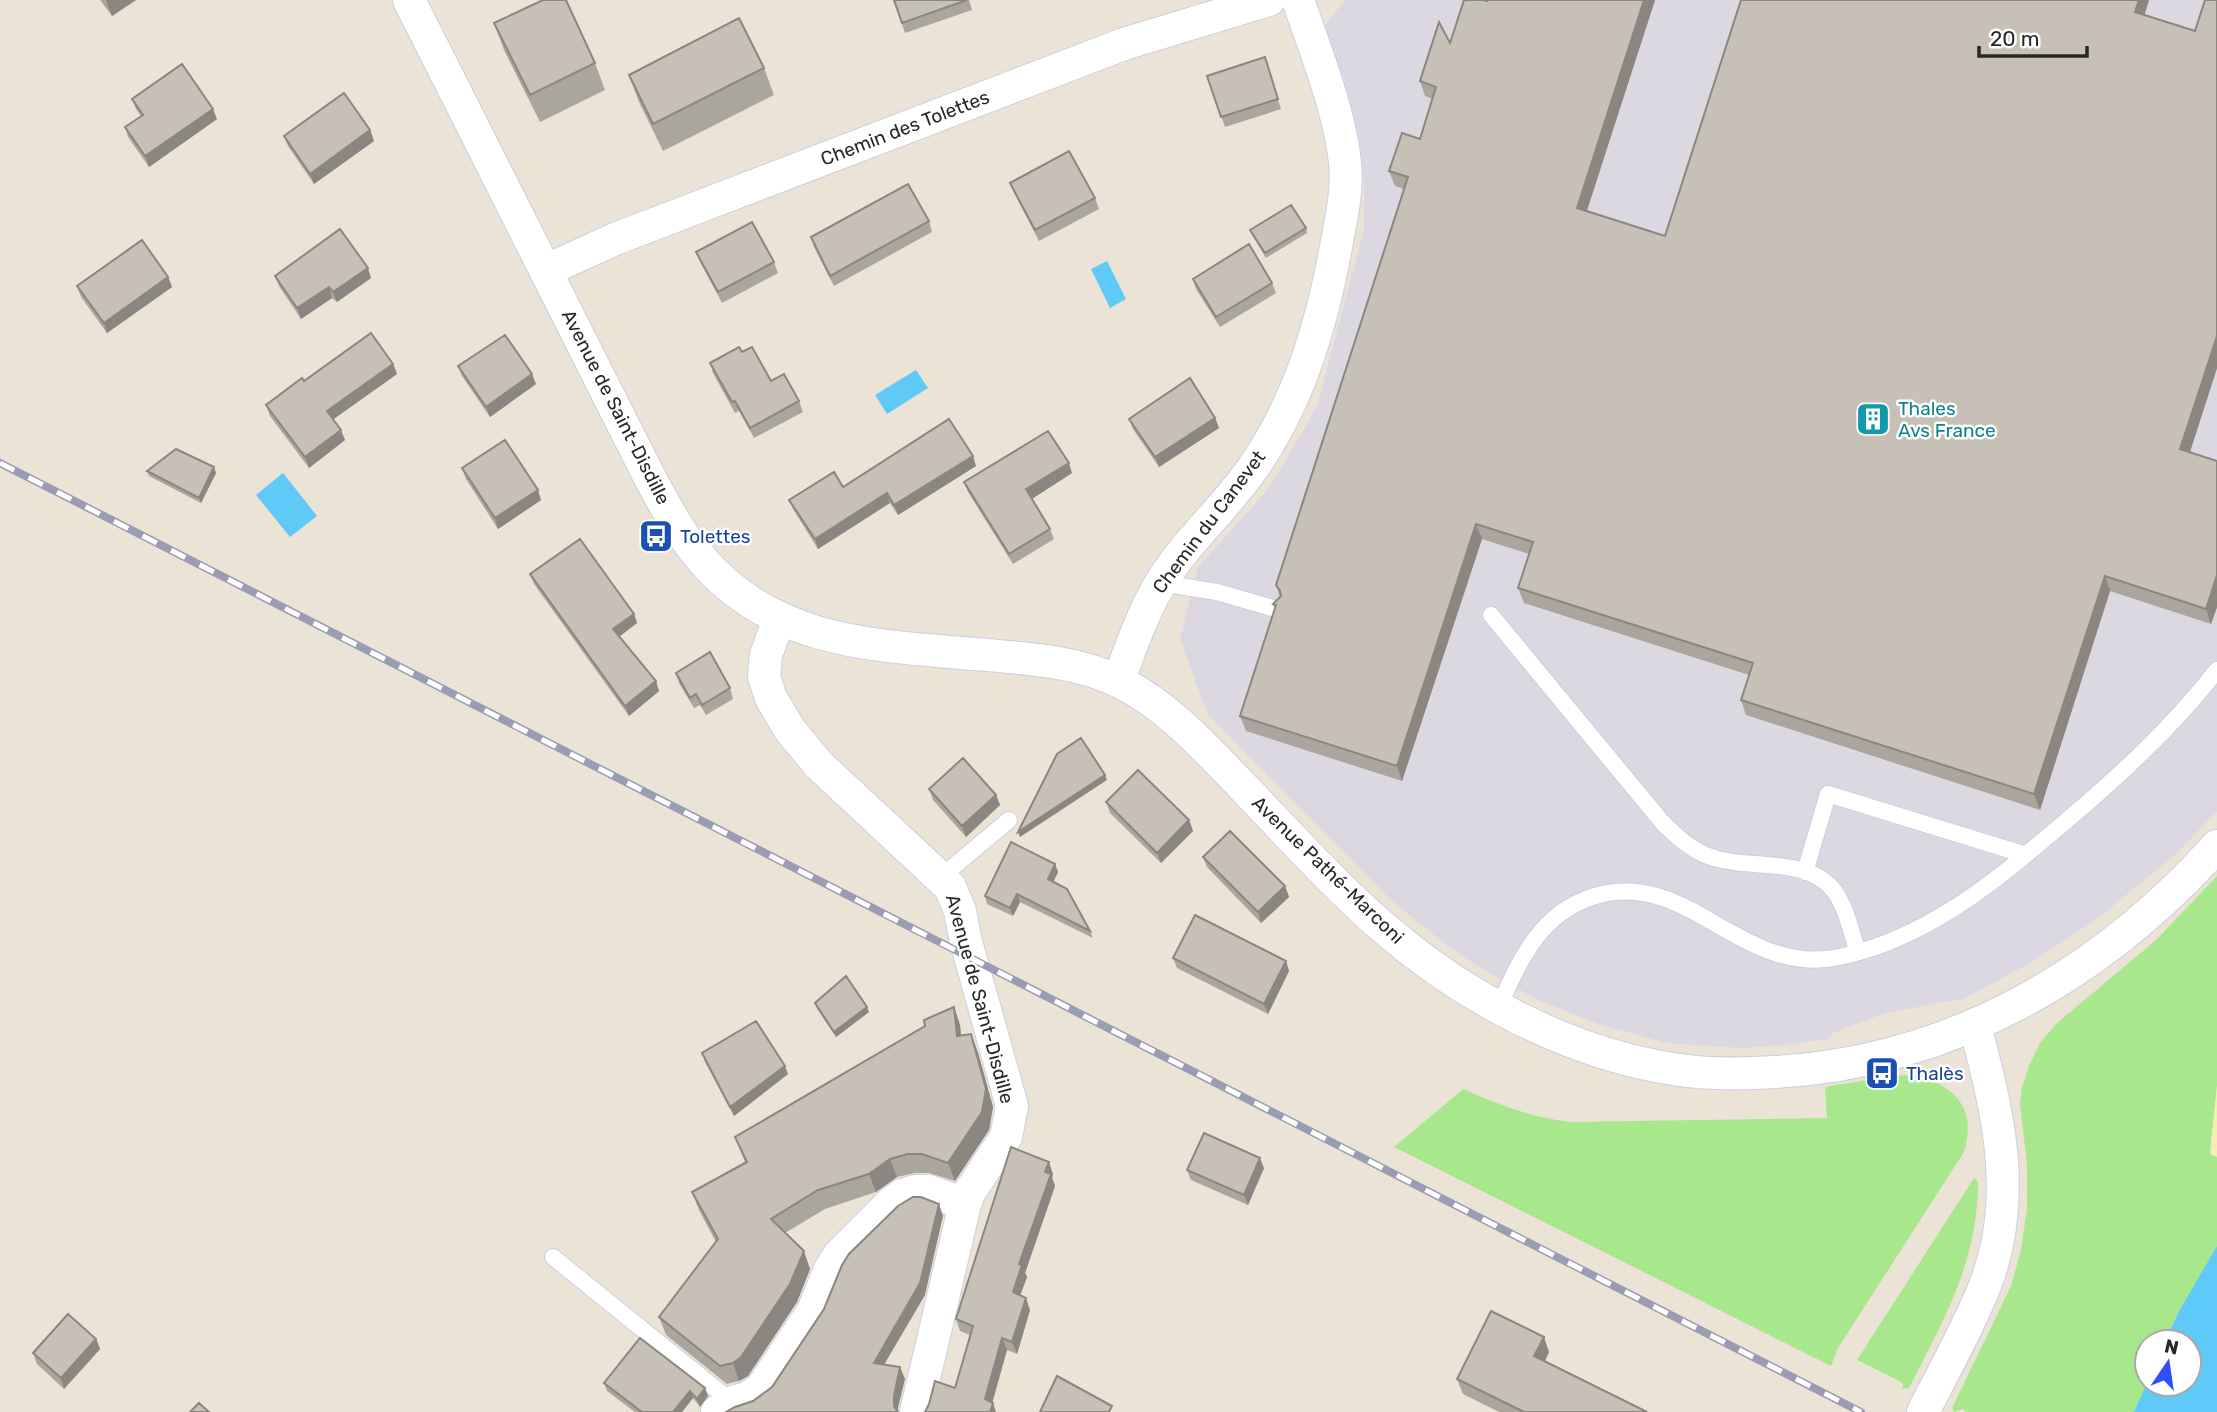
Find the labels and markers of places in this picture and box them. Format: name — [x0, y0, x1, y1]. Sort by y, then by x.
place label: Thales Avs France — [1898, 397, 1996, 442]
building icon: Thales Avs France — [1854, 400, 1892, 438]
bus stop icon: Tolettes — [637, 517, 675, 555]
place label: Tolettes — [680, 525, 750, 548]
bus stop icon: Thalès — [1863, 1054, 1901, 1092]
place label: Thalès — [1906, 1062, 1964, 1085]

